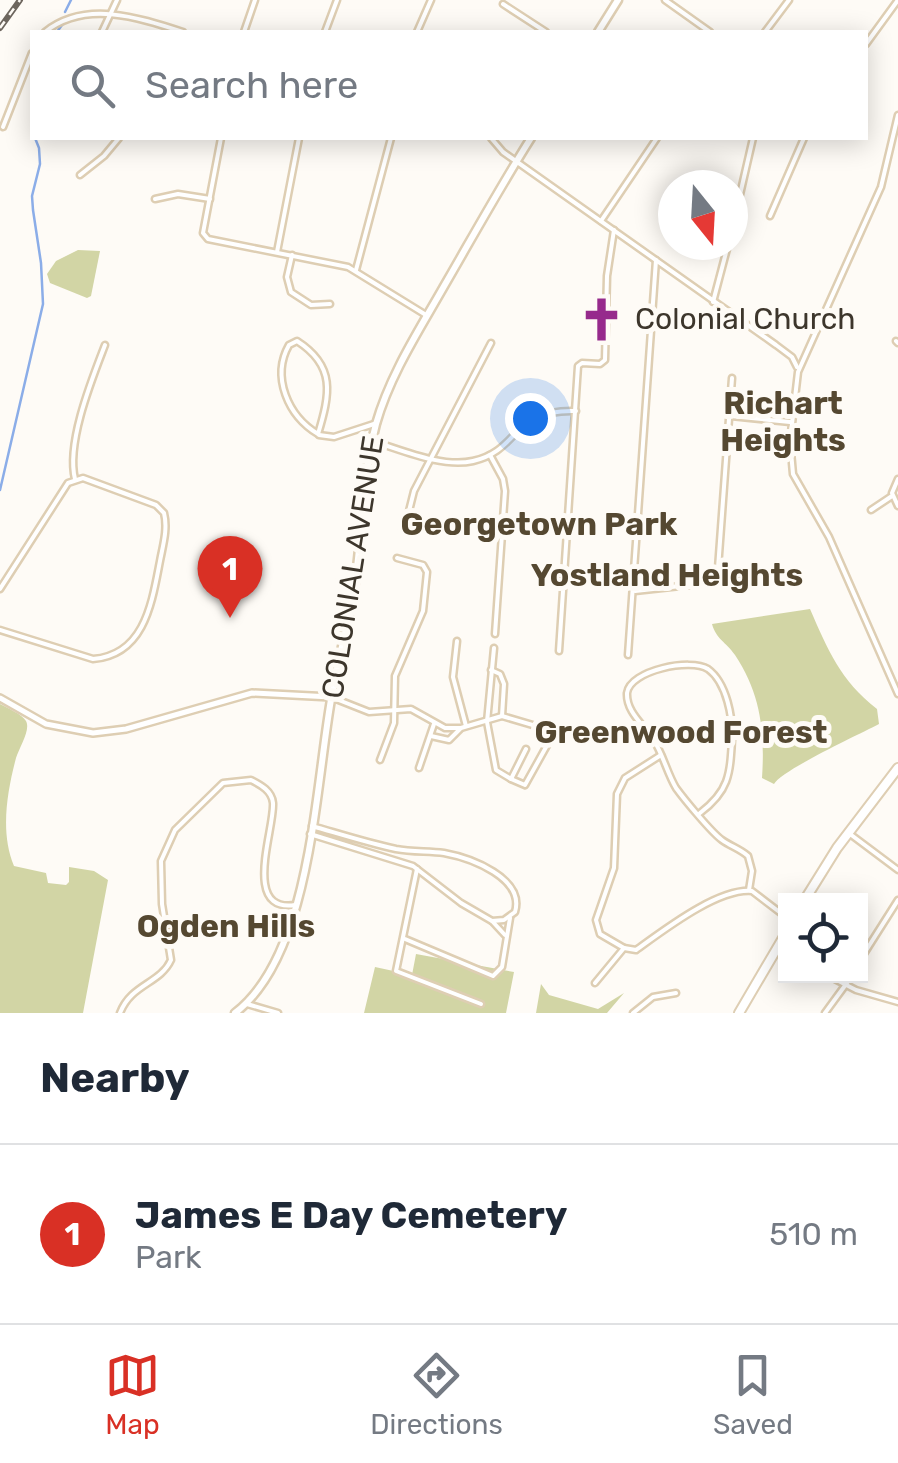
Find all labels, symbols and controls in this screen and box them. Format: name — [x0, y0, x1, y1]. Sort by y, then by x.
search box — [30, 30, 868, 140]
icon: search — [65, 58, 120, 113]
text: Search here — [145, 62, 358, 108]
north arrow — [658, 170, 748, 260]
church icon: Colonial Church — [578, 295, 626, 343]
place label: Colonial Church — [635, 301, 856, 337]
district label: Richart Heights — [720, 384, 846, 459]
your location — [505, 393, 556, 444]
street label: COLONIAL AVENUE — [314, 433, 392, 701]
district label: Georgetown Park — [401, 505, 678, 543]
pin: 1 — [198, 536, 262, 618]
district label: Yostland Heights — [531, 556, 803, 594]
district label: Greenwood Forest — [534, 713, 828, 751]
map controls — [778, 893, 868, 983]
button: locate — [778, 893, 868, 983]
district label: Ogden Hills — [137, 907, 315, 945]
text: Nearby — [40, 1053, 190, 1103]
text: James E Day Cemetery — [135, 1192, 567, 1238]
text: 1 — [65, 1215, 80, 1253]
text: 510 m — [769, 1215, 858, 1253]
text: Park — [135, 1238, 202, 1276]
tab: Map — [105, 1348, 160, 1441]
tab: Directions — [370, 1348, 503, 1441]
tab: Saved — [713, 1348, 793, 1441]

